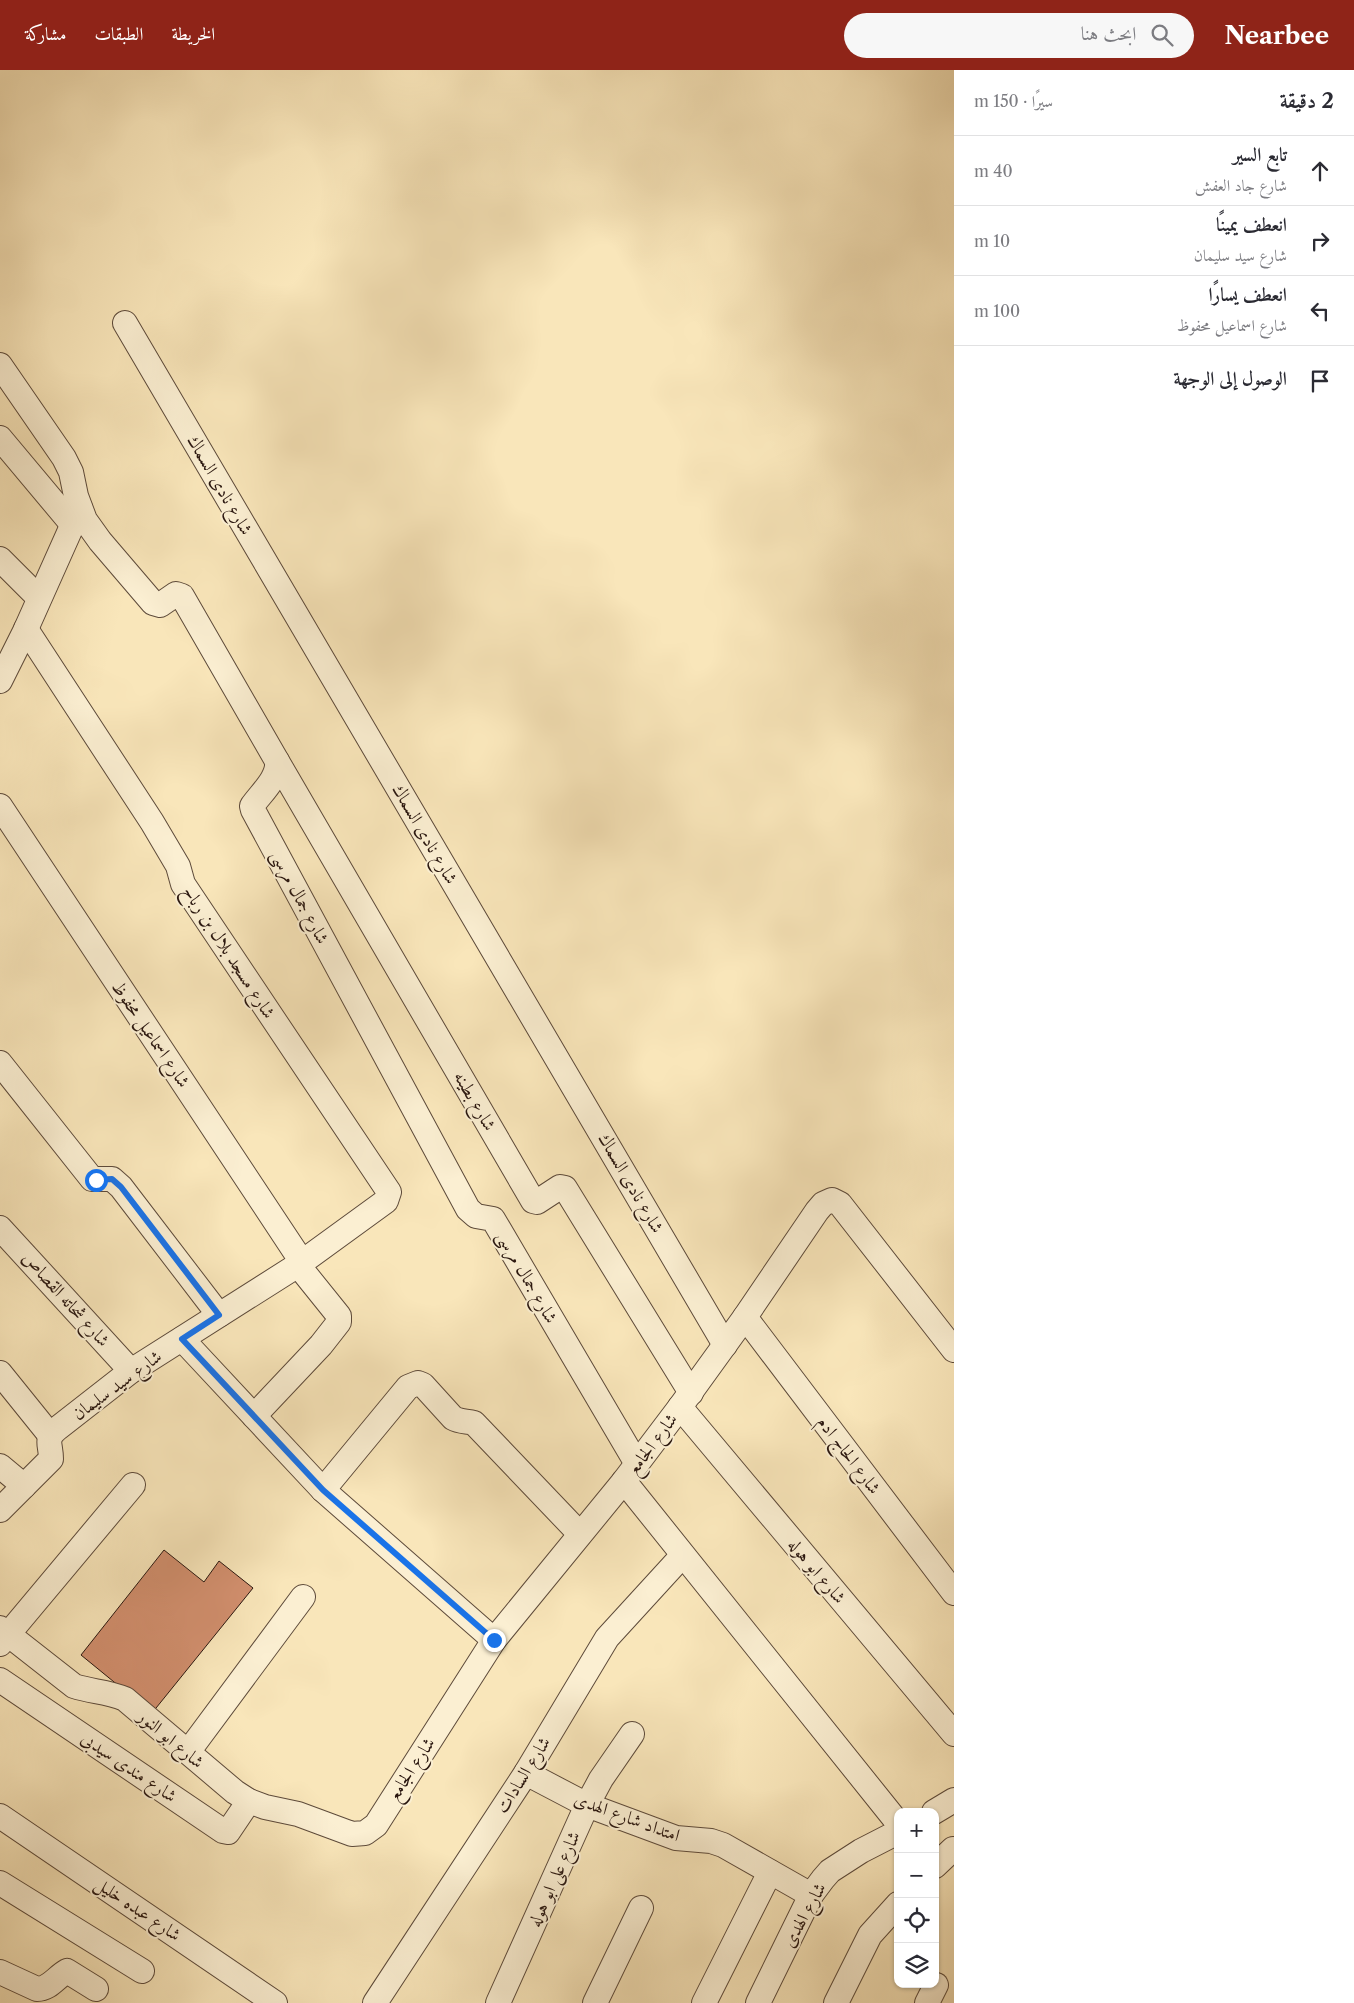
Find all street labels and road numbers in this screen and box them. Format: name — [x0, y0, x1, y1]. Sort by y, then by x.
street label: شارع نادى السماك — [179, 431, 257, 541]
street label: شارع نادى السماك — [384, 780, 462, 890]
street label: شارع جمال مرسى — [263, 846, 334, 950]
street label: شارع مسجد بلال بن رباح — [174, 881, 280, 1025]
street label: شارع اسماعيل محفوظ — [104, 976, 195, 1094]
street label: شارع بطينه — [446, 1067, 501, 1137]
street label: شارع نادى السماك — [590, 1129, 668, 1239]
street label: شارع جمال مرسى — [488, 1227, 562, 1329]
street label: شارع شحاته القصاص — [15, 1247, 115, 1354]
street label: شارع سيد سليمان — [68, 1345, 168, 1428]
street label: شارع الجامع — [622, 1409, 686, 1482]
street label: شارع الحاج ادم — [808, 1412, 886, 1501]
street label: شارع ابو هوله — [780, 1534, 851, 1611]
street label: شارع ابو النور — [129, 1704, 208, 1776]
street label: شارع مندى سيدبى — [75, 1727, 181, 1810]
street label: شارع الجامع — [382, 1733, 444, 1808]
street label: شارع السادات — [491, 1733, 559, 1819]
street label: امتداد شارع الهدى — [570, 1788, 683, 1850]
street label: شارع على ابو هوله — [523, 1828, 589, 1932]
street label: شارع عبده خليل — [88, 1872, 185, 1949]
street label: شارع الهدى — [777, 1879, 834, 1953]

